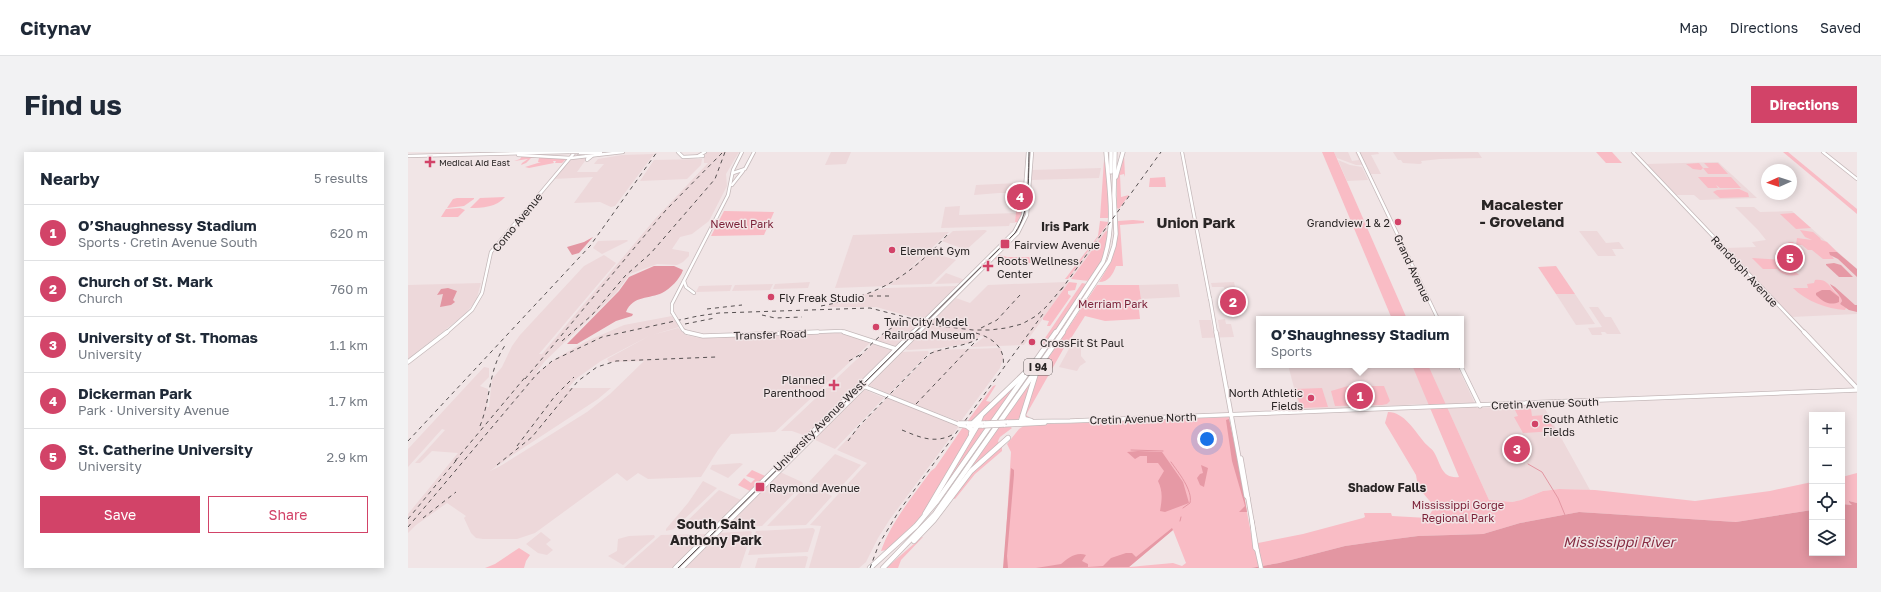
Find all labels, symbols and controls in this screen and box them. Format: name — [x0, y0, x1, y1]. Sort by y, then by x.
text: Citynav — [20, 16, 92, 39]
text: Map — [1679, 19, 1708, 36]
text: Directions — [1730, 19, 1798, 36]
text: Saved — [1820, 19, 1861, 36]
button: Directions — [1751, 86, 1857, 123]
text: Find us — [24, 88, 122, 121]
marker: Medical Aid East — [424, 156, 436, 168]
place label: Medical Aid East — [439, 157, 511, 168]
north arrow — [1761, 164, 1797, 200]
text: Nearby — [40, 168, 100, 189]
text: 5 results — [314, 170, 368, 186]
pin: 4 — [1007, 182, 1033, 212]
street label: Como Avenue — [489, 190, 545, 254]
district label: Macalester - Groveland — [1480, 195, 1564, 230]
district label: Union Park — [1156, 213, 1236, 231]
text: O’Shaughnessy Stadium — [78, 216, 257, 234]
place label: Grandview 1 & 2 — [1307, 216, 1390, 229]
park label: Newell Park — [710, 217, 774, 230]
marker: Grandview 1 & 2 — [1393, 217, 1403, 227]
district label: Iris Park — [1041, 219, 1089, 234]
text: 1 — [50, 225, 56, 241]
text: 620 m — [330, 225, 368, 241]
street label: Grand Avenue — [1392, 232, 1434, 304]
street label: Randolph Avenue — [1709, 233, 1781, 309]
text: Sports · Cretin Avenue South — [78, 234, 258, 250]
marker: Fairview Avenue — [999, 238, 1011, 250]
place label: Fairview Avenue — [1014, 238, 1100, 251]
pin: 5 — [1777, 243, 1803, 273]
place label: Element Gym — [900, 244, 970, 257]
marker: Element Gym — [887, 245, 897, 255]
place label: Roots Wellness Center — [997, 254, 1079, 280]
marker: Roots Wellness Center — [982, 260, 994, 272]
text: Church of St. Mark — [78, 272, 213, 290]
text: 2 — [49, 281, 57, 297]
text: 760 m — [330, 281, 368, 297]
pin: 2 — [1220, 287, 1246, 317]
text: Church — [78, 290, 123, 306]
place label: Fly Freak Studio — [779, 291, 865, 304]
marker: Fly Freak Studio — [766, 292, 776, 302]
park label: Merriam Park — [1078, 297, 1148, 310]
place label: Twin City Model Railroad Museum — [884, 315, 975, 341]
popup — [1256, 316, 1464, 368]
marker: Twin City Model Railroad Museum — [871, 322, 881, 332]
text: O’Shaughnessy Stadium — [1271, 325, 1449, 343]
street label: Transfer Road — [733, 326, 807, 342]
text: University of St. Thomas — [78, 328, 258, 346]
place label: CrossFit St Paul — [1040, 336, 1124, 349]
text: 3 — [49, 337, 57, 353]
text: 1.1 km — [329, 337, 368, 353]
marker: CrossFit St Paul — [1027, 337, 1037, 347]
text: Sports — [1271, 343, 1312, 359]
text: University — [78, 346, 142, 362]
road number: I 94 — [1024, 359, 1052, 375]
place label: Planned Parenthood — [763, 373, 825, 399]
street label: University Avenue West — [770, 376, 868, 474]
marker: Planned Parenthood — [828, 379, 840, 391]
pin: 1 — [1347, 381, 1373, 411]
text: Dickerman Park — [78, 384, 192, 402]
place label: North Athletic Fields — [1228, 386, 1303, 412]
text: 4 — [49, 393, 57, 409]
text: 1.7 km — [329, 393, 368, 409]
marker: North Athletic Fields — [1306, 393, 1316, 403]
street label: Cretin Avenue South — [1491, 395, 1599, 411]
text: Park · University Avenue — [78, 402, 229, 418]
street label: Cretin Avenue North — [1089, 410, 1197, 426]
place label: South Athletic Fields — [1543, 412, 1618, 438]
map controls — [1809, 412, 1845, 556]
button: + — [1809, 412, 1845, 448]
marker: South Athletic Fields — [1530, 419, 1540, 429]
your location — [1197, 429, 1217, 449]
pin: 3 — [1504, 434, 1530, 464]
text: St. Catherine University — [78, 440, 253, 458]
button: − — [1809, 448, 1845, 484]
text: 5 — [49, 449, 57, 465]
text: 2.9 km — [327, 449, 368, 465]
text: University — [78, 458, 142, 474]
district label: Shadow Falls — [1348, 480, 1426, 495]
marker: Raymond Avenue — [754, 481, 766, 493]
place label: Raymond Avenue — [769, 481, 860, 494]
button: locate — [1809, 484, 1845, 520]
button: Save — [40, 496, 200, 533]
button: Share — [208, 496, 368, 533]
park label: Mississippi Gorge Regional Park — [1412, 498, 1504, 524]
district label: South Saint Anthony Park — [670, 515, 762, 548]
button: layers — [1809, 520, 1845, 556]
water label: Mississippi River — [1563, 533, 1677, 550]

